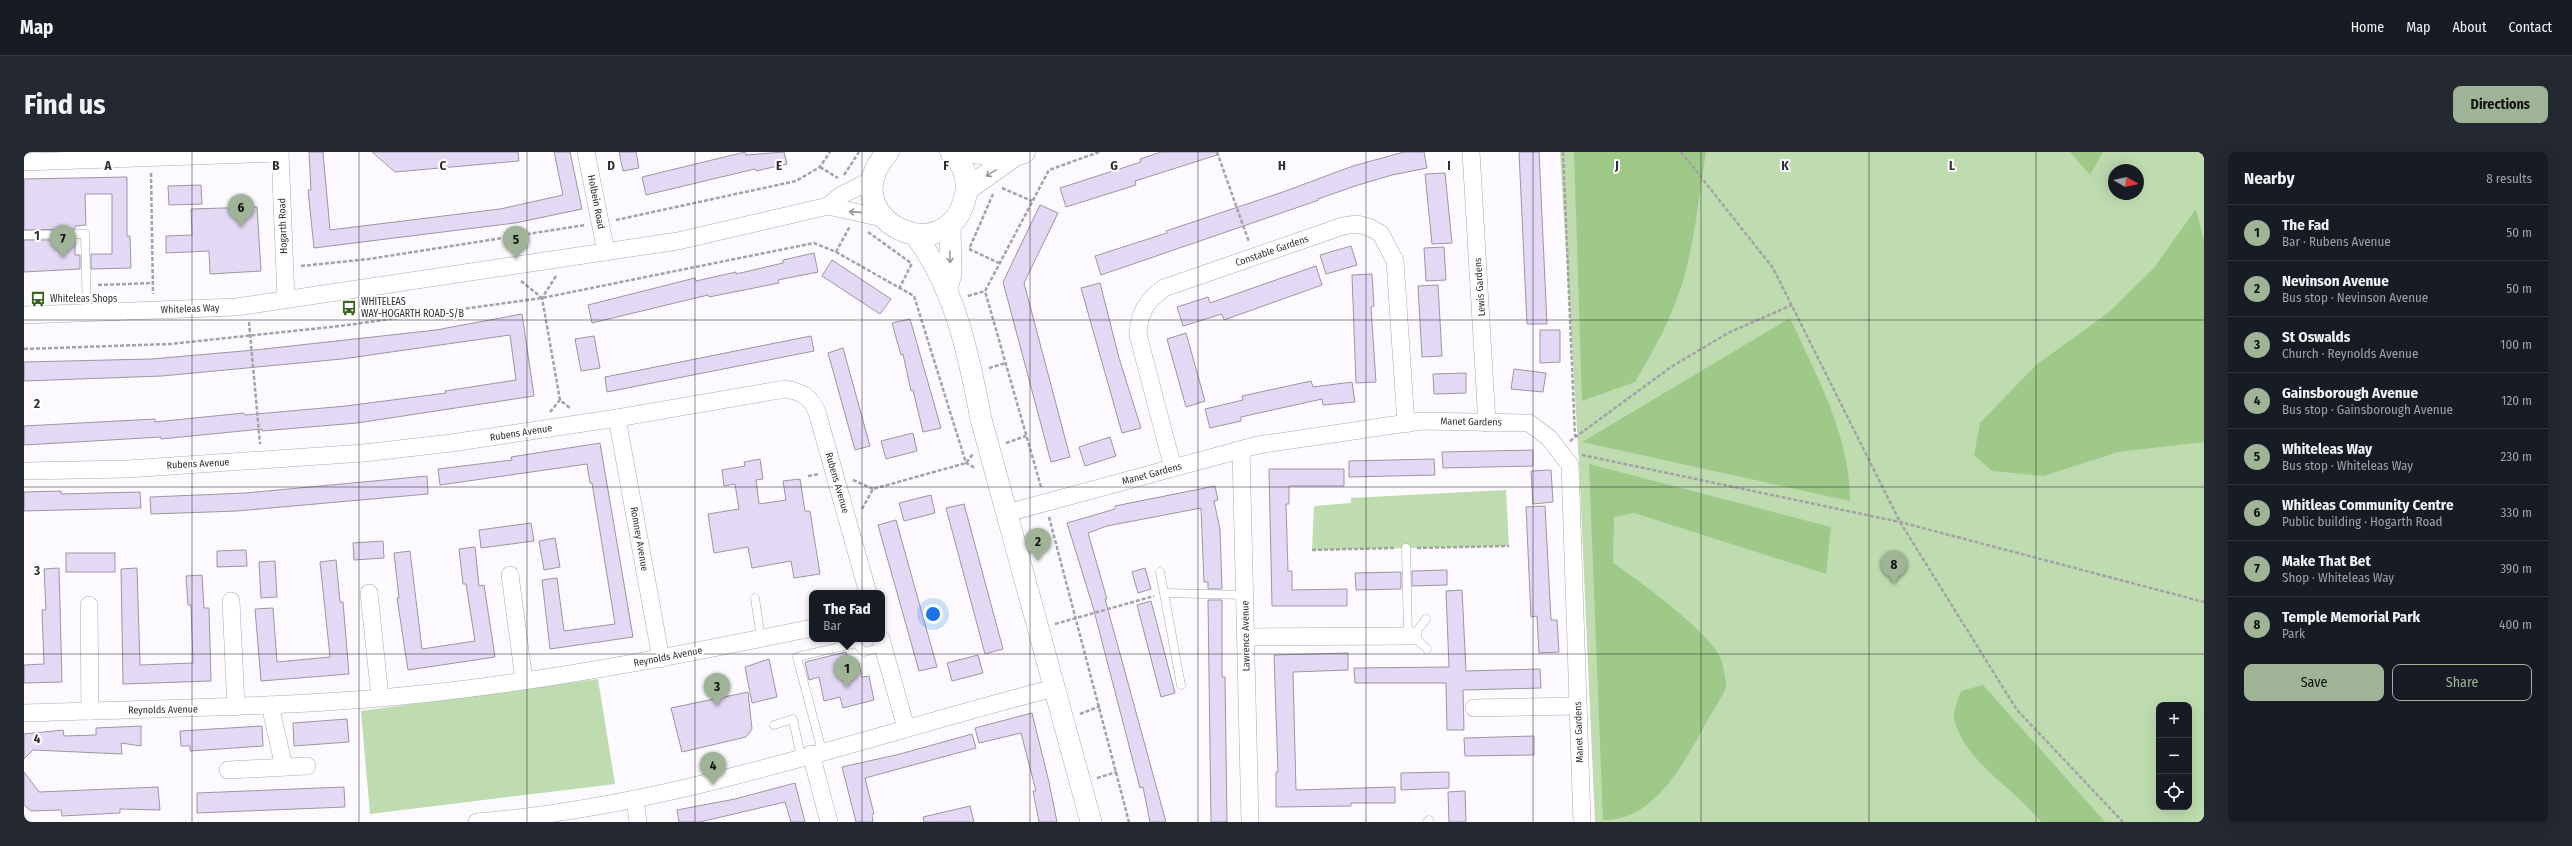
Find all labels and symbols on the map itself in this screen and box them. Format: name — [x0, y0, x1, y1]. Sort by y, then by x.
text: A — [103, 158, 112, 173]
text: B — [272, 158, 280, 173]
text: C — [440, 158, 447, 173]
text: D — [607, 158, 615, 173]
text: E — [776, 158, 782, 173]
text: F — [943, 158, 949, 173]
text: G — [1110, 158, 1118, 173]
text: H — [1278, 158, 1286, 173]
text: I — [1447, 158, 1451, 173]
text: J — [1614, 158, 1619, 173]
text: K — [1781, 158, 1789, 173]
text: L — [1949, 158, 1955, 173]
north arrow — [2108, 164, 2144, 200]
one-way arrow — [986, 168, 997, 177]
street label: Holbein Road — [585, 174, 607, 230]
pin: 6 — [228, 194, 254, 227]
street label: Hogarth Road — [276, 198, 290, 254]
one-way arrow — [849, 208, 862, 215]
pin: 7 — [50, 225, 76, 258]
pin: 5 — [503, 226, 529, 259]
text: 1 — [34, 228, 40, 243]
street label: Constable Gardens — [1234, 233, 1310, 269]
one-way arrow — [946, 250, 954, 263]
street label: Lewis Gardens — [1472, 257, 1488, 317]
bus stop icon: Whiteleas Shops — [29, 290, 47, 308]
place label: Whiteleas Shops — [50, 293, 117, 305]
place label: WHITELEAS WAY-HOGARTH ROAD-S/B — [361, 296, 465, 320]
bus stop icon: WHITELEAS WAY-HOGARTH ROAD-S/B — [340, 299, 358, 317]
street label: Whiteleas Way — [160, 302, 220, 316]
text: 2 — [33, 396, 40, 411]
street label: Manet Gardens — [1440, 415, 1502, 429]
street label: Rubens Avenue — [489, 422, 553, 444]
street label: Rubens Avenue — [823, 451, 851, 515]
street label: Rubens Avenue — [166, 456, 230, 472]
street label: Manet Gardens — [1121, 460, 1183, 488]
street label: Romney Avenue — [627, 506, 651, 572]
pin: 2 — [1025, 528, 1051, 561]
pin: 8 — [1881, 551, 1907, 584]
text: 3 — [33, 563, 40, 578]
street label: Lawrence Avenue — [1239, 601, 1253, 671]
your location — [923, 604, 943, 624]
street label: Reynolds Avenue — [633, 644, 703, 670]
pin: 1 — [834, 655, 860, 688]
pin: 3 — [704, 673, 730, 706]
street label: Manet Gardens — [1572, 701, 1586, 763]
street label: Reynolds Avenue — [128, 703, 198, 717]
text: 4 — [34, 731, 41, 746]
pin: 4 — [700, 752, 726, 785]

